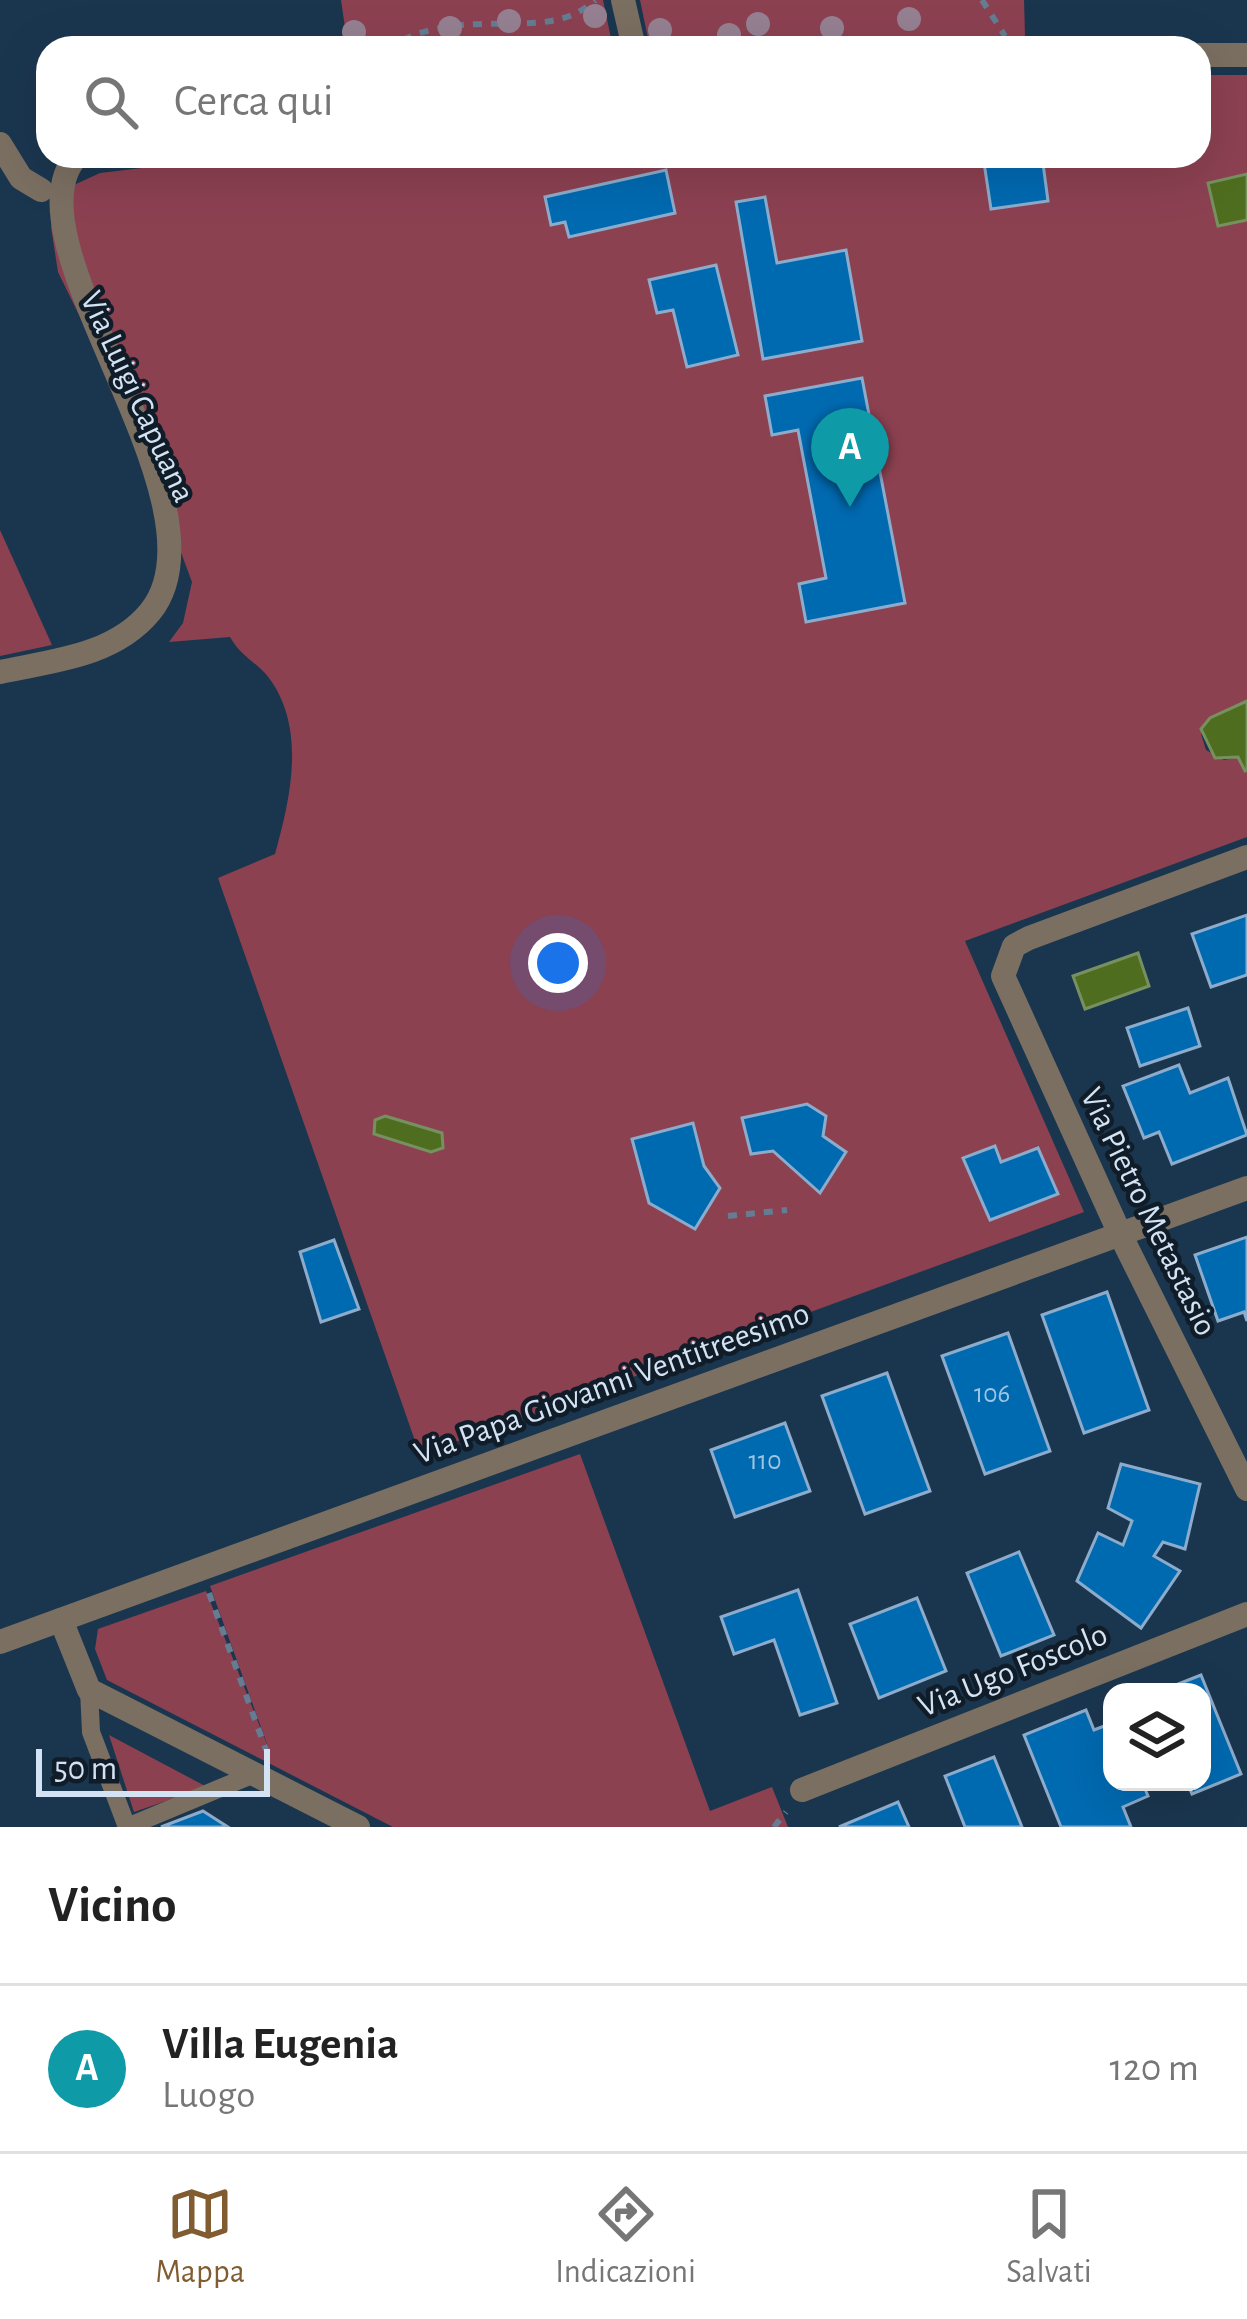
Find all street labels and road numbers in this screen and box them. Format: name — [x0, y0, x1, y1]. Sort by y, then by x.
street label: Via Luigi Capuana — [74, 286, 200, 508]
street label: Via Pietro Metastasio — [1074, 1083, 1222, 1341]
street label: Via Papa Giovanni Ventitreesimo — [410, 1297, 814, 1471]
street label: Via Ugo Foscolo — [914, 1618, 1112, 1724]

